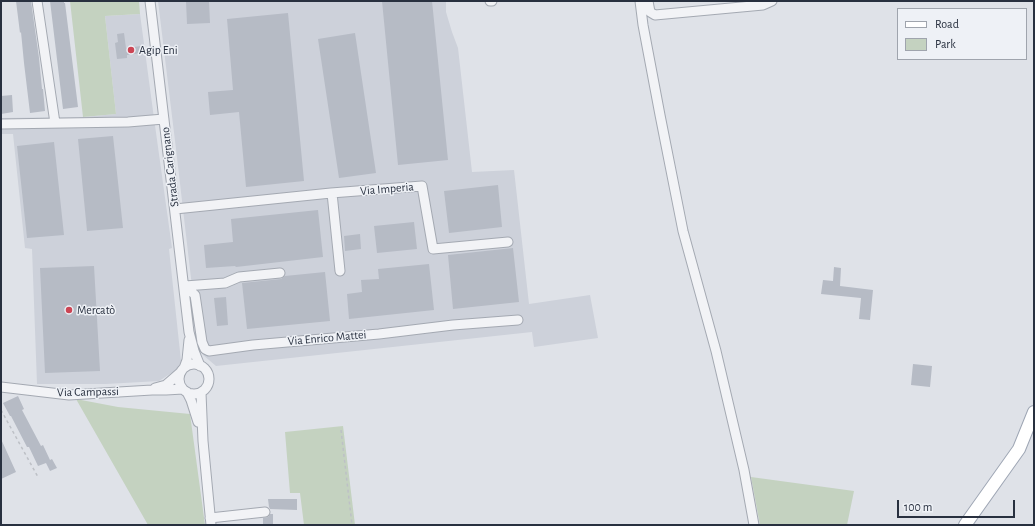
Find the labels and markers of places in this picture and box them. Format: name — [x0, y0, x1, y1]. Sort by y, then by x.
place label: Agip Eni — [139, 43, 178, 57]
marker: Agip Eni — [126, 45, 136, 55]
place label: Mercatò — [77, 303, 115, 317]
marker: Mercatò — [64, 305, 74, 315]

